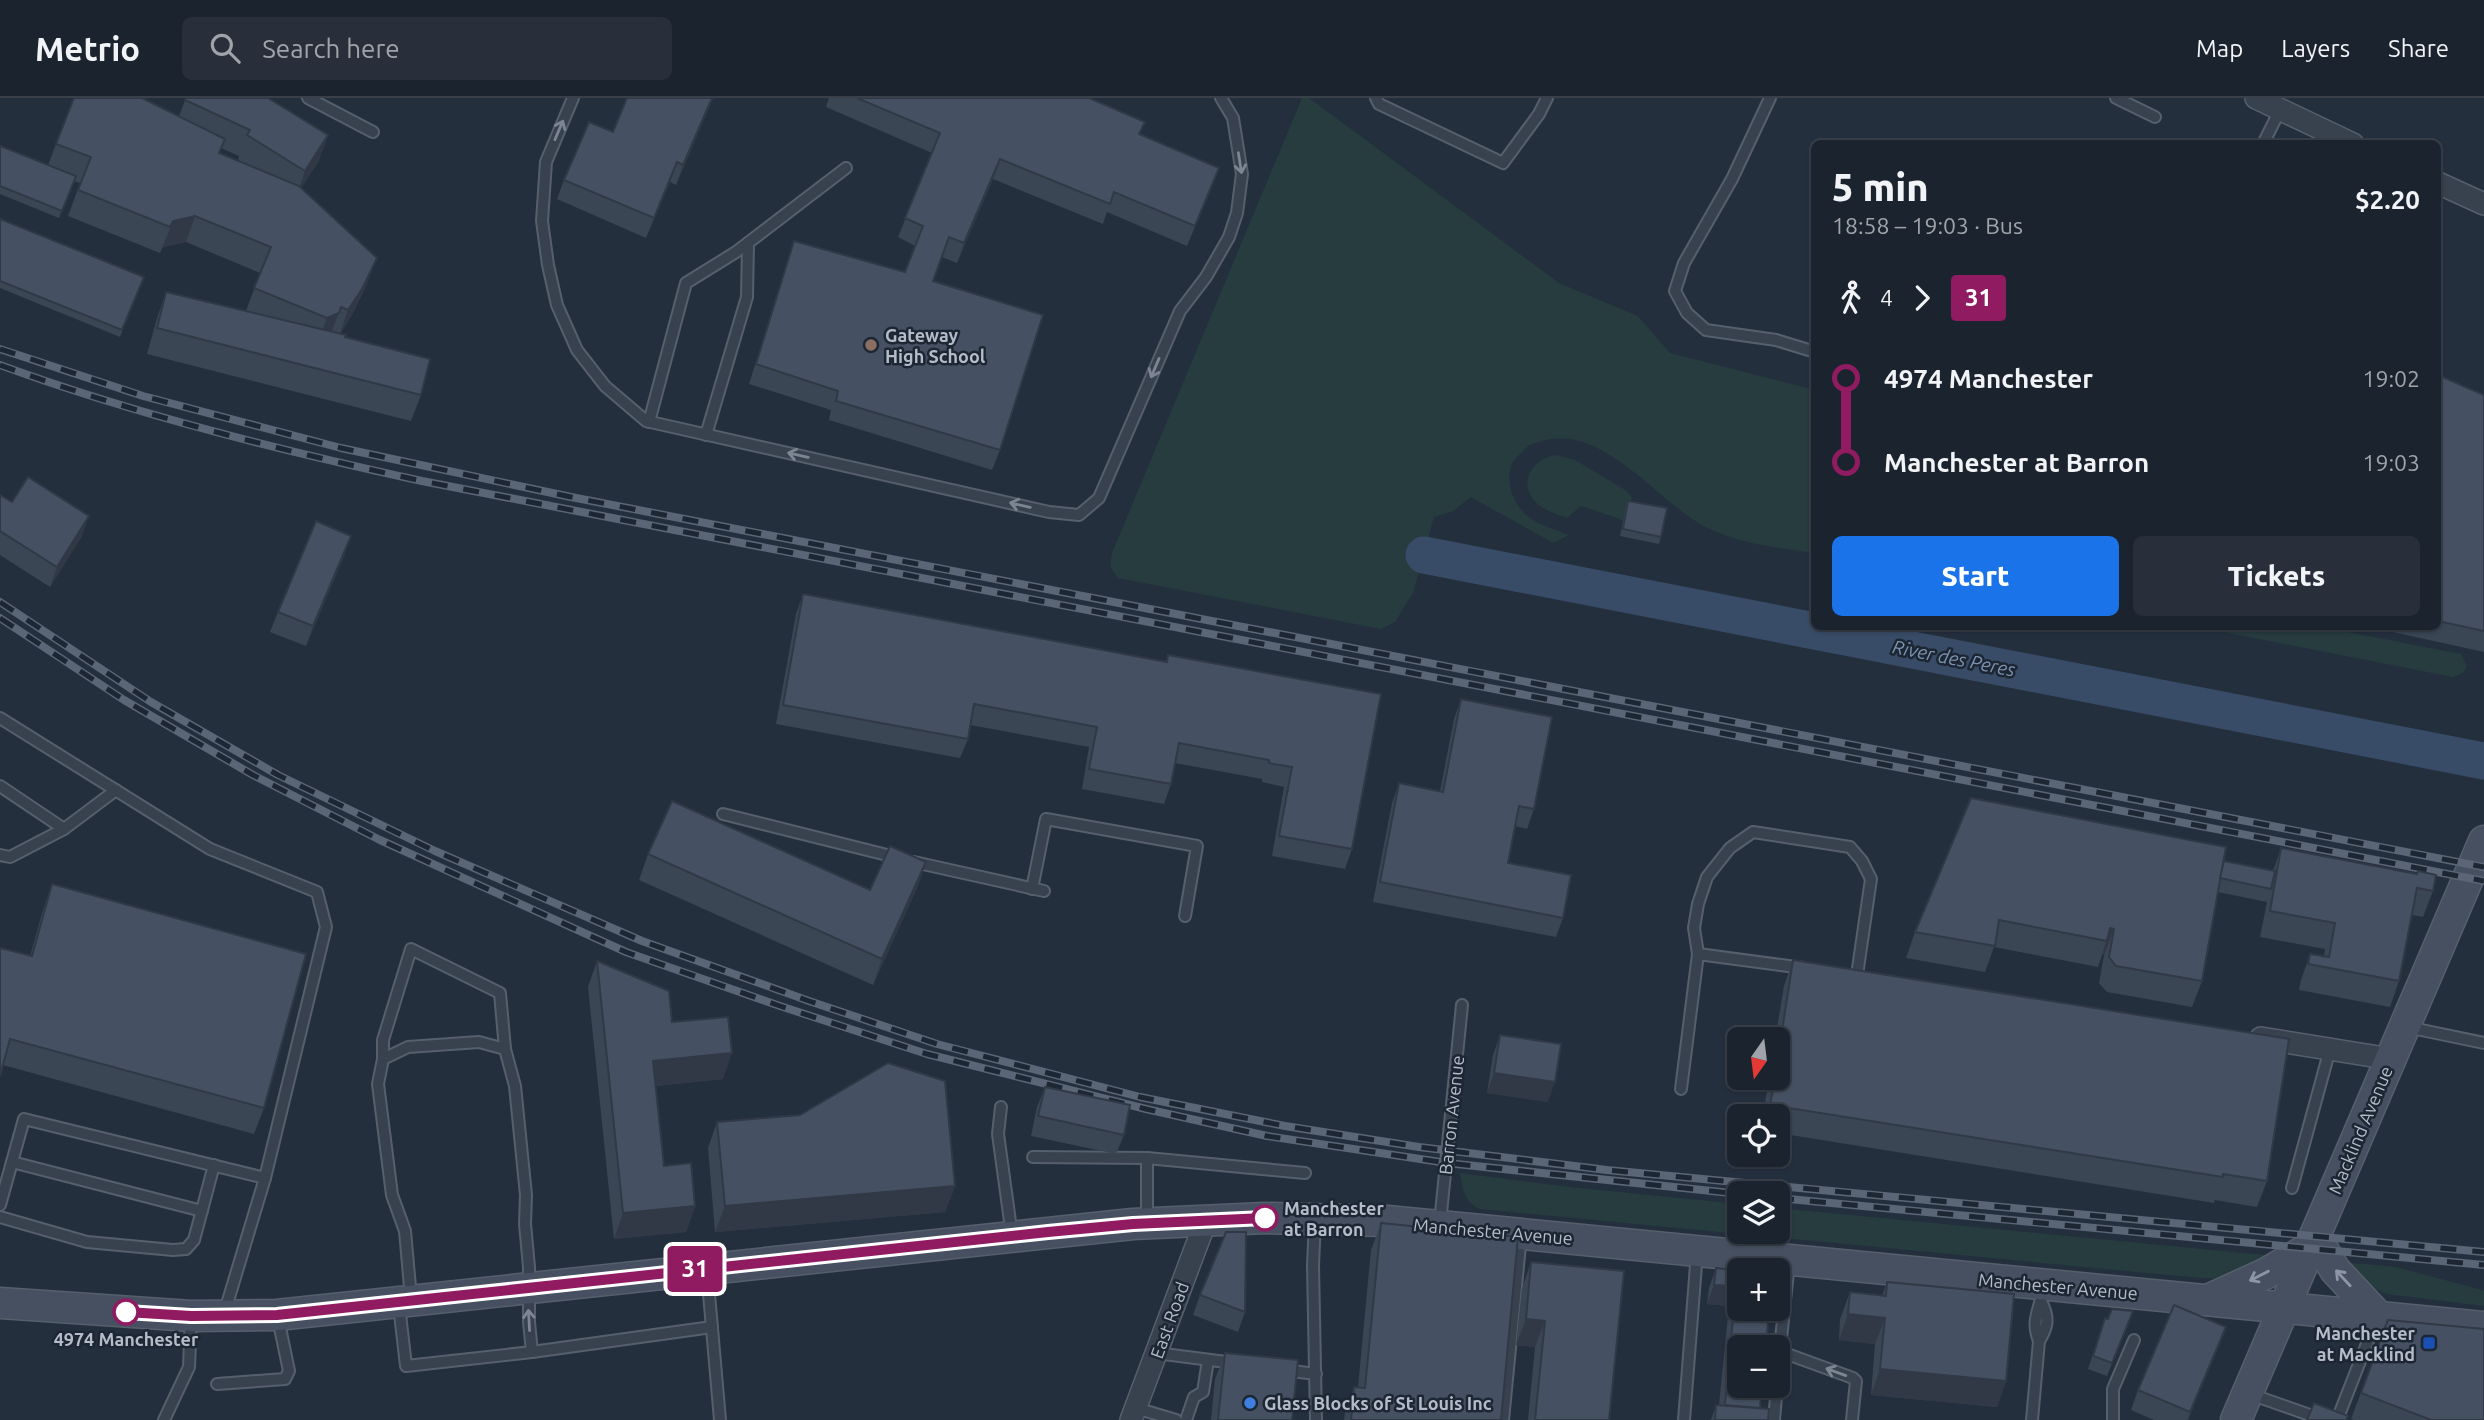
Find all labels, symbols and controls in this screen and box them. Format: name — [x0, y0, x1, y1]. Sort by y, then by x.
search box — [182, 17, 672, 80]
icon: search — [206, 29, 244, 67]
text: Metrio — [35, 30, 140, 67]
text: Search here — [262, 34, 400, 63]
text: Map — [2196, 35, 2243, 62]
text: Layers — [2281, 35, 2350, 62]
text: Share — [2388, 35, 2449, 62]
one-way arrow — [553, 120, 566, 141]
one-way arrow — [1234, 151, 1247, 173]
text: 5 min — [1832, 166, 1929, 208]
text: $2.20 — [2355, 185, 2420, 214]
text: 18:58 – 19:03 · Bus — [1832, 213, 2023, 238]
icon: walk — [1832, 279, 1870, 317]
icon: forward — [1903, 279, 1941, 317]
text: 31 — [1965, 284, 1992, 311]
text: 4 — [1880, 285, 1893, 310]
place label: Gateway High School — [885, 325, 986, 366]
marker: Gateway High School — [863, 337, 879, 353]
one-way arrow — [1148, 357, 1161, 379]
text: 4974 Manchester — [1884, 364, 2093, 393]
text: 19:02 — [2362, 366, 2420, 391]
one-way arrow — [787, 448, 810, 462]
text: Manchester at Barron — [1884, 448, 2149, 477]
text: 19:03 — [2362, 450, 2420, 475]
one-way arrow — [1009, 498, 1032, 512]
button: Start — [1832, 536, 2119, 616]
button: Tickets — [2133, 536, 2420, 616]
water label: River des Peres — [1891, 635, 2017, 681]
north arrow — [1727, 1027, 1790, 1090]
map controls — [1727, 1027, 1790, 1398]
street label: Barron Avenue — [1435, 1054, 1467, 1176]
street label: Macklind Avenue — [2324, 1063, 2396, 1197]
button: locate — [1727, 1104, 1790, 1167]
button: layers — [1727, 1181, 1790, 1244]
place label: Manchester at Barron — [1284, 1198, 1384, 1239]
marker: Manchester at Barron — [1252, 1205, 1278, 1231]
street label: Manchester Avenue — [1412, 1214, 1574, 1248]
line badge: 31 — [664, 1246, 726, 1292]
text: 31 — [681, 1255, 709, 1282]
button: + — [1727, 1258, 1790, 1321]
street label: Manchester Avenue — [1977, 1269, 2139, 1303]
one-way arrow — [2249, 1270, 2270, 1284]
one-way arrow — [2335, 1270, 2352, 1287]
street label: East Road — [1146, 1279, 1192, 1361]
marker: 4974 Manchester — [113, 1299, 139, 1325]
one-way arrow — [523, 1309, 536, 1332]
place label: Manchester at Macklind — [2315, 1323, 2416, 1364]
place label: 4974 Manchester — [54, 1329, 199, 1349]
button: − — [1727, 1335, 1790, 1398]
marker: Manchester at Macklind — [2421, 1335, 2437, 1351]
one-way arrow — [1826, 1365, 1848, 1377]
place label: Glass Blocks of St Louis Inc — [1264, 1393, 1492, 1413]
marker: Glass Blocks of St Louis Inc — [1242, 1395, 1258, 1411]

